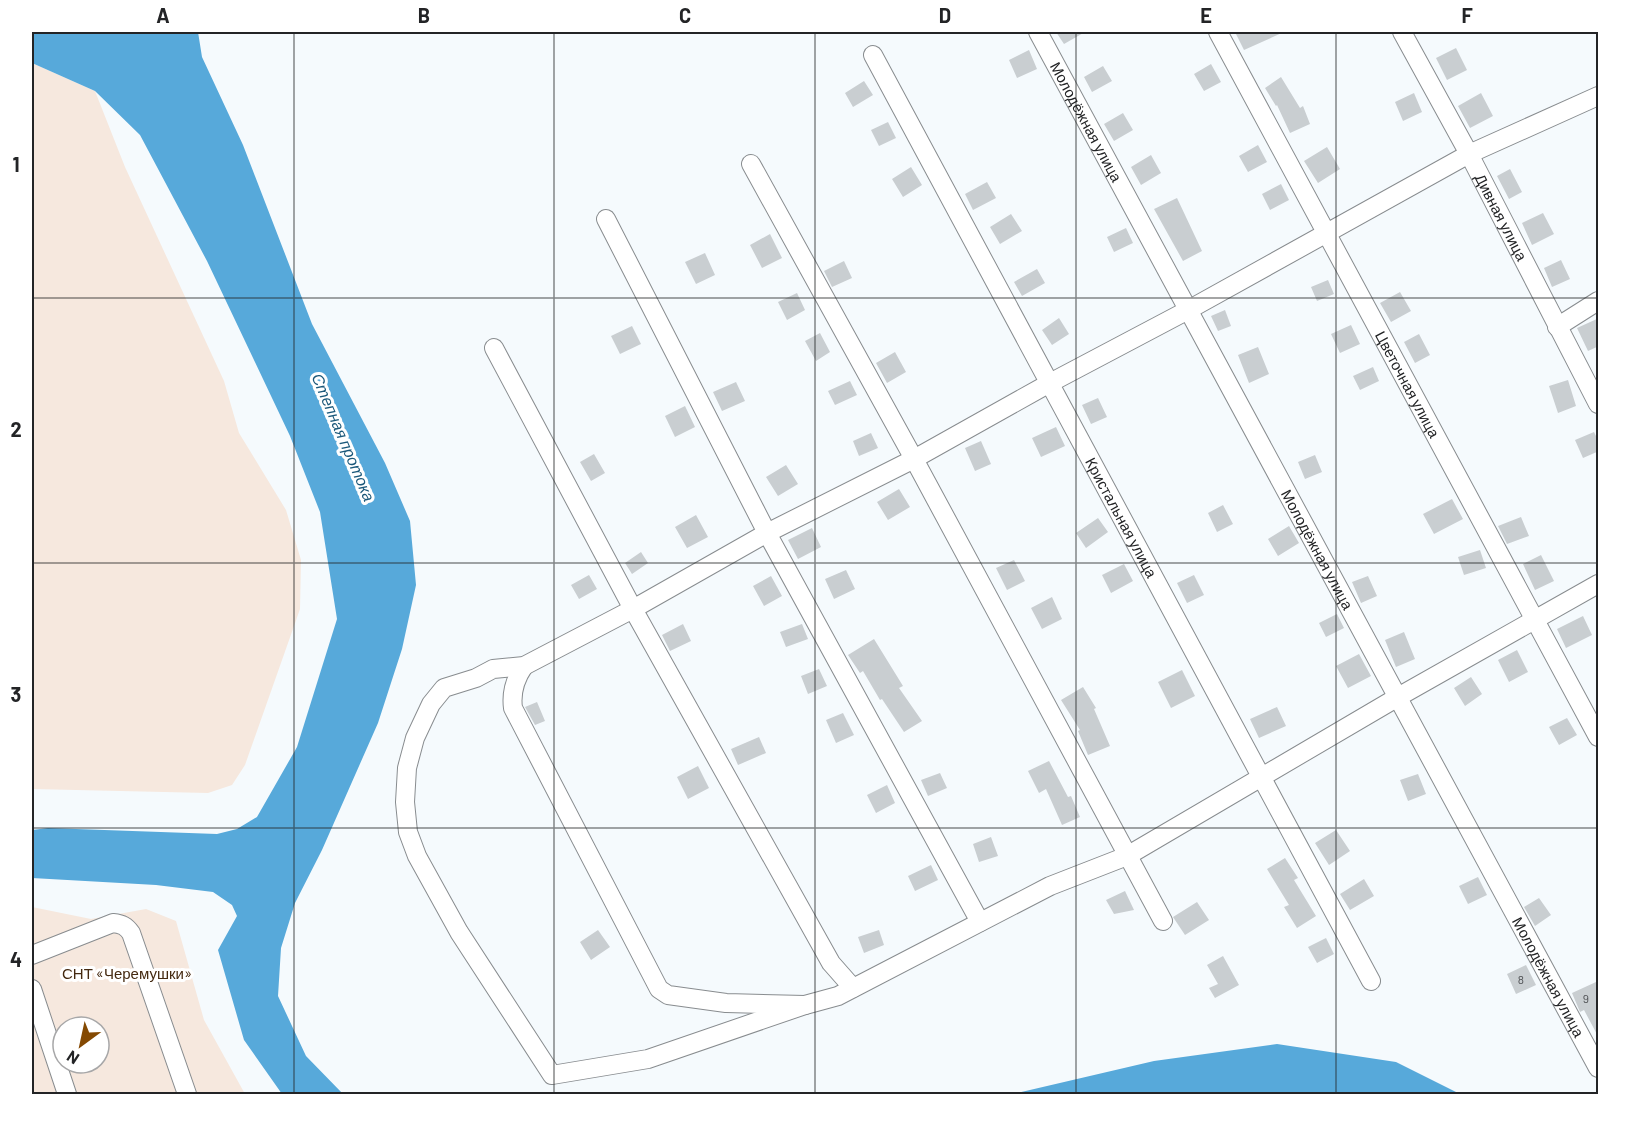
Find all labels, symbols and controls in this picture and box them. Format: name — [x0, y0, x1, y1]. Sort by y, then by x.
text: A — [156, 3, 170, 27]
text: B — [418, 3, 430, 27]
text: C — [679, 3, 691, 27]
text: D — [939, 3, 951, 27]
text: E — [1200, 3, 1212, 27]
text: F — [1461, 3, 1473, 27]
street label: Молодёжная улица — [1047, 59, 1127, 185]
text: 1 — [12, 152, 20, 176]
street label: Дивная улица — [1472, 170, 1532, 264]
street label: Цветочная улица — [1372, 328, 1444, 441]
water label: Степная протока — [308, 370, 380, 504]
text: 2 — [10, 417, 22, 441]
street label: Кристальная улица — [1082, 454, 1162, 581]
street label: Молодёжная улица — [1278, 486, 1358, 613]
text: 3 — [11, 682, 21, 706]
street label: Молодёжная улица — [1509, 914, 1589, 1041]
text: 4 — [10, 947, 22, 971]
park label: СНТ «Черемушки» — [62, 964, 192, 982]
house number: 8 — [1518, 972, 1524, 986]
house number: 9 — [1583, 991, 1589, 1005]
north arrow — [51, 1015, 111, 1075]
text: N — [63, 1047, 82, 1069]

